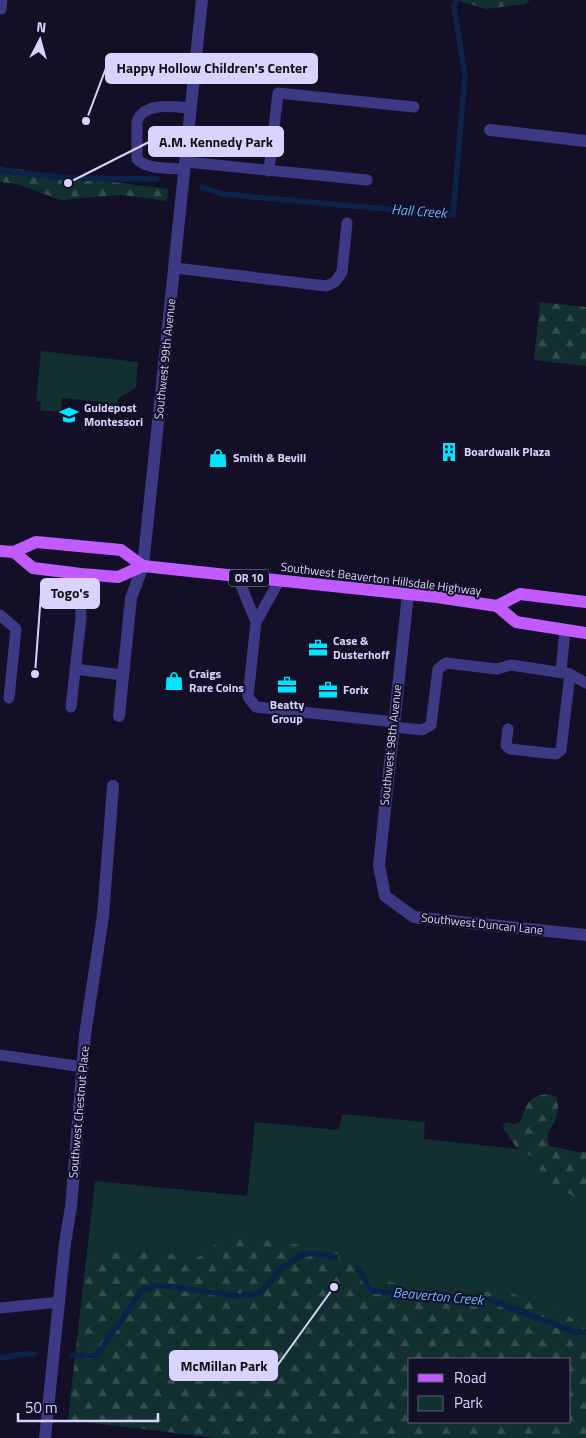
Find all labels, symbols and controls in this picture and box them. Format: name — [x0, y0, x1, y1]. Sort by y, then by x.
north arrow — [15, 15, 65, 65]
text: N — [35, 16, 47, 38]
callout: Happy Hollow Children's Center — [106, 54, 317, 83]
text: Happy Hollow Children's Center — [117, 57, 307, 78]
callout: A.M. Kennedy Park — [149, 127, 283, 156]
text: A.M. Kennedy Park — [159, 131, 274, 152]
water label: Hall Creek — [391, 198, 449, 223]
street label: Southwest 99th Avenue — [149, 297, 180, 420]
place label: Guidepost Montessori — [84, 398, 143, 431]
school or university icon: Guidepost Montessori — [58, 404, 80, 426]
building icon: Boardwalk Plaza — [438, 441, 460, 463]
place label: Boardwalk Plaza — [464, 442, 550, 461]
shop icon: Smith & Bevill — [207, 447, 229, 469]
place label: Smith & Bevill — [233, 448, 306, 467]
street label: Southwest Beaverton Hillsdale Highway — [280, 557, 483, 600]
road number: OR 10 — [229, 570, 269, 586]
callout: Togo's — [41, 579, 99, 608]
text: Togo's — [51, 582, 90, 603]
place label: Case & Dusterhoff — [333, 631, 390, 664]
office icon: Case & Dusterhoff — [307, 637, 329, 659]
place label: Craigs Rare Coins — [189, 664, 244, 697]
shop icon: Craigs Rare Coins — [163, 670, 185, 692]
office icon: Beatty Group — [276, 674, 298, 696]
office icon: Forix — [317, 679, 339, 701]
place label: Forix — [343, 680, 369, 699]
street label: Southwest 98th Avenue — [375, 683, 406, 806]
place label: Beatty Group — [270, 695, 304, 728]
street label: Southwest Duncan Lane — [420, 908, 544, 939]
street label: Southwest Chestnut Place — [63, 1045, 94, 1179]
water label: Beaverton Creek — [392, 1281, 486, 1310]
callout: McMillan Park — [170, 1351, 277, 1380]
text: McMillan Park — [180, 1355, 268, 1376]
legend — [408, 1358, 571, 1423]
text: Road — [454, 1366, 486, 1389]
scale bar — [18, 1390, 158, 1422]
text: Park — [454, 1391, 483, 1414]
text: 50 m — [25, 1396, 58, 1419]

